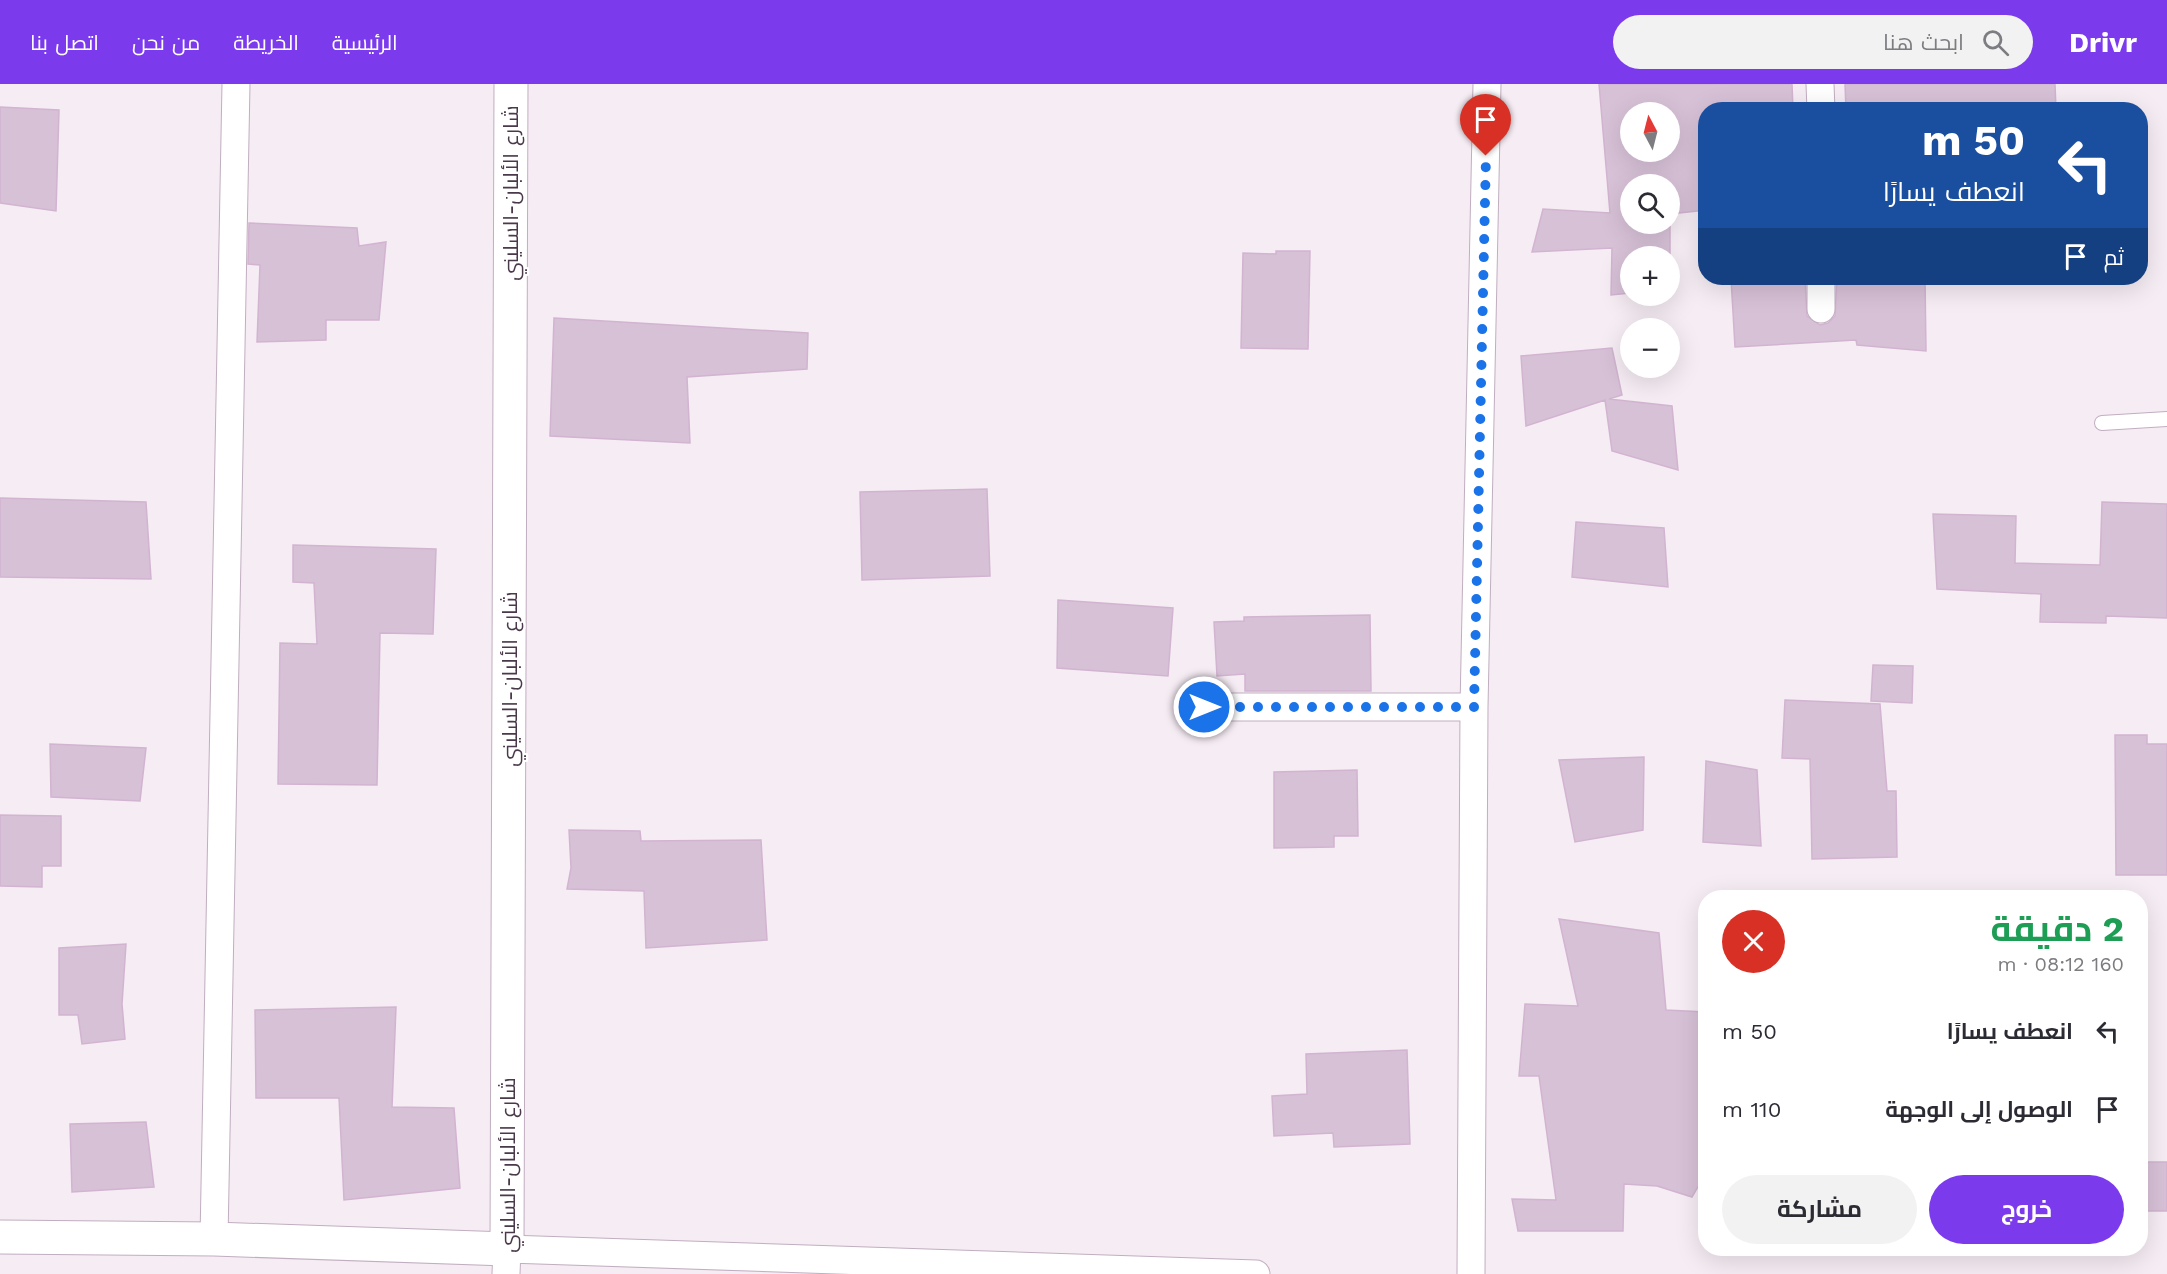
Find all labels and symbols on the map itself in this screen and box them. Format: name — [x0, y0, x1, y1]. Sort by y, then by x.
pin — [1460, 94, 1511, 156]
north arrow — [1620, 102, 1680, 162]
street label: شارع الألبان-السليني — [498, 105, 527, 281]
street label: شارع الألبان-السليني — [497, 591, 526, 767]
position arrow — [1172, 675, 1236, 739]
street label: شارع الألبان-السليني — [495, 1077, 524, 1253]

